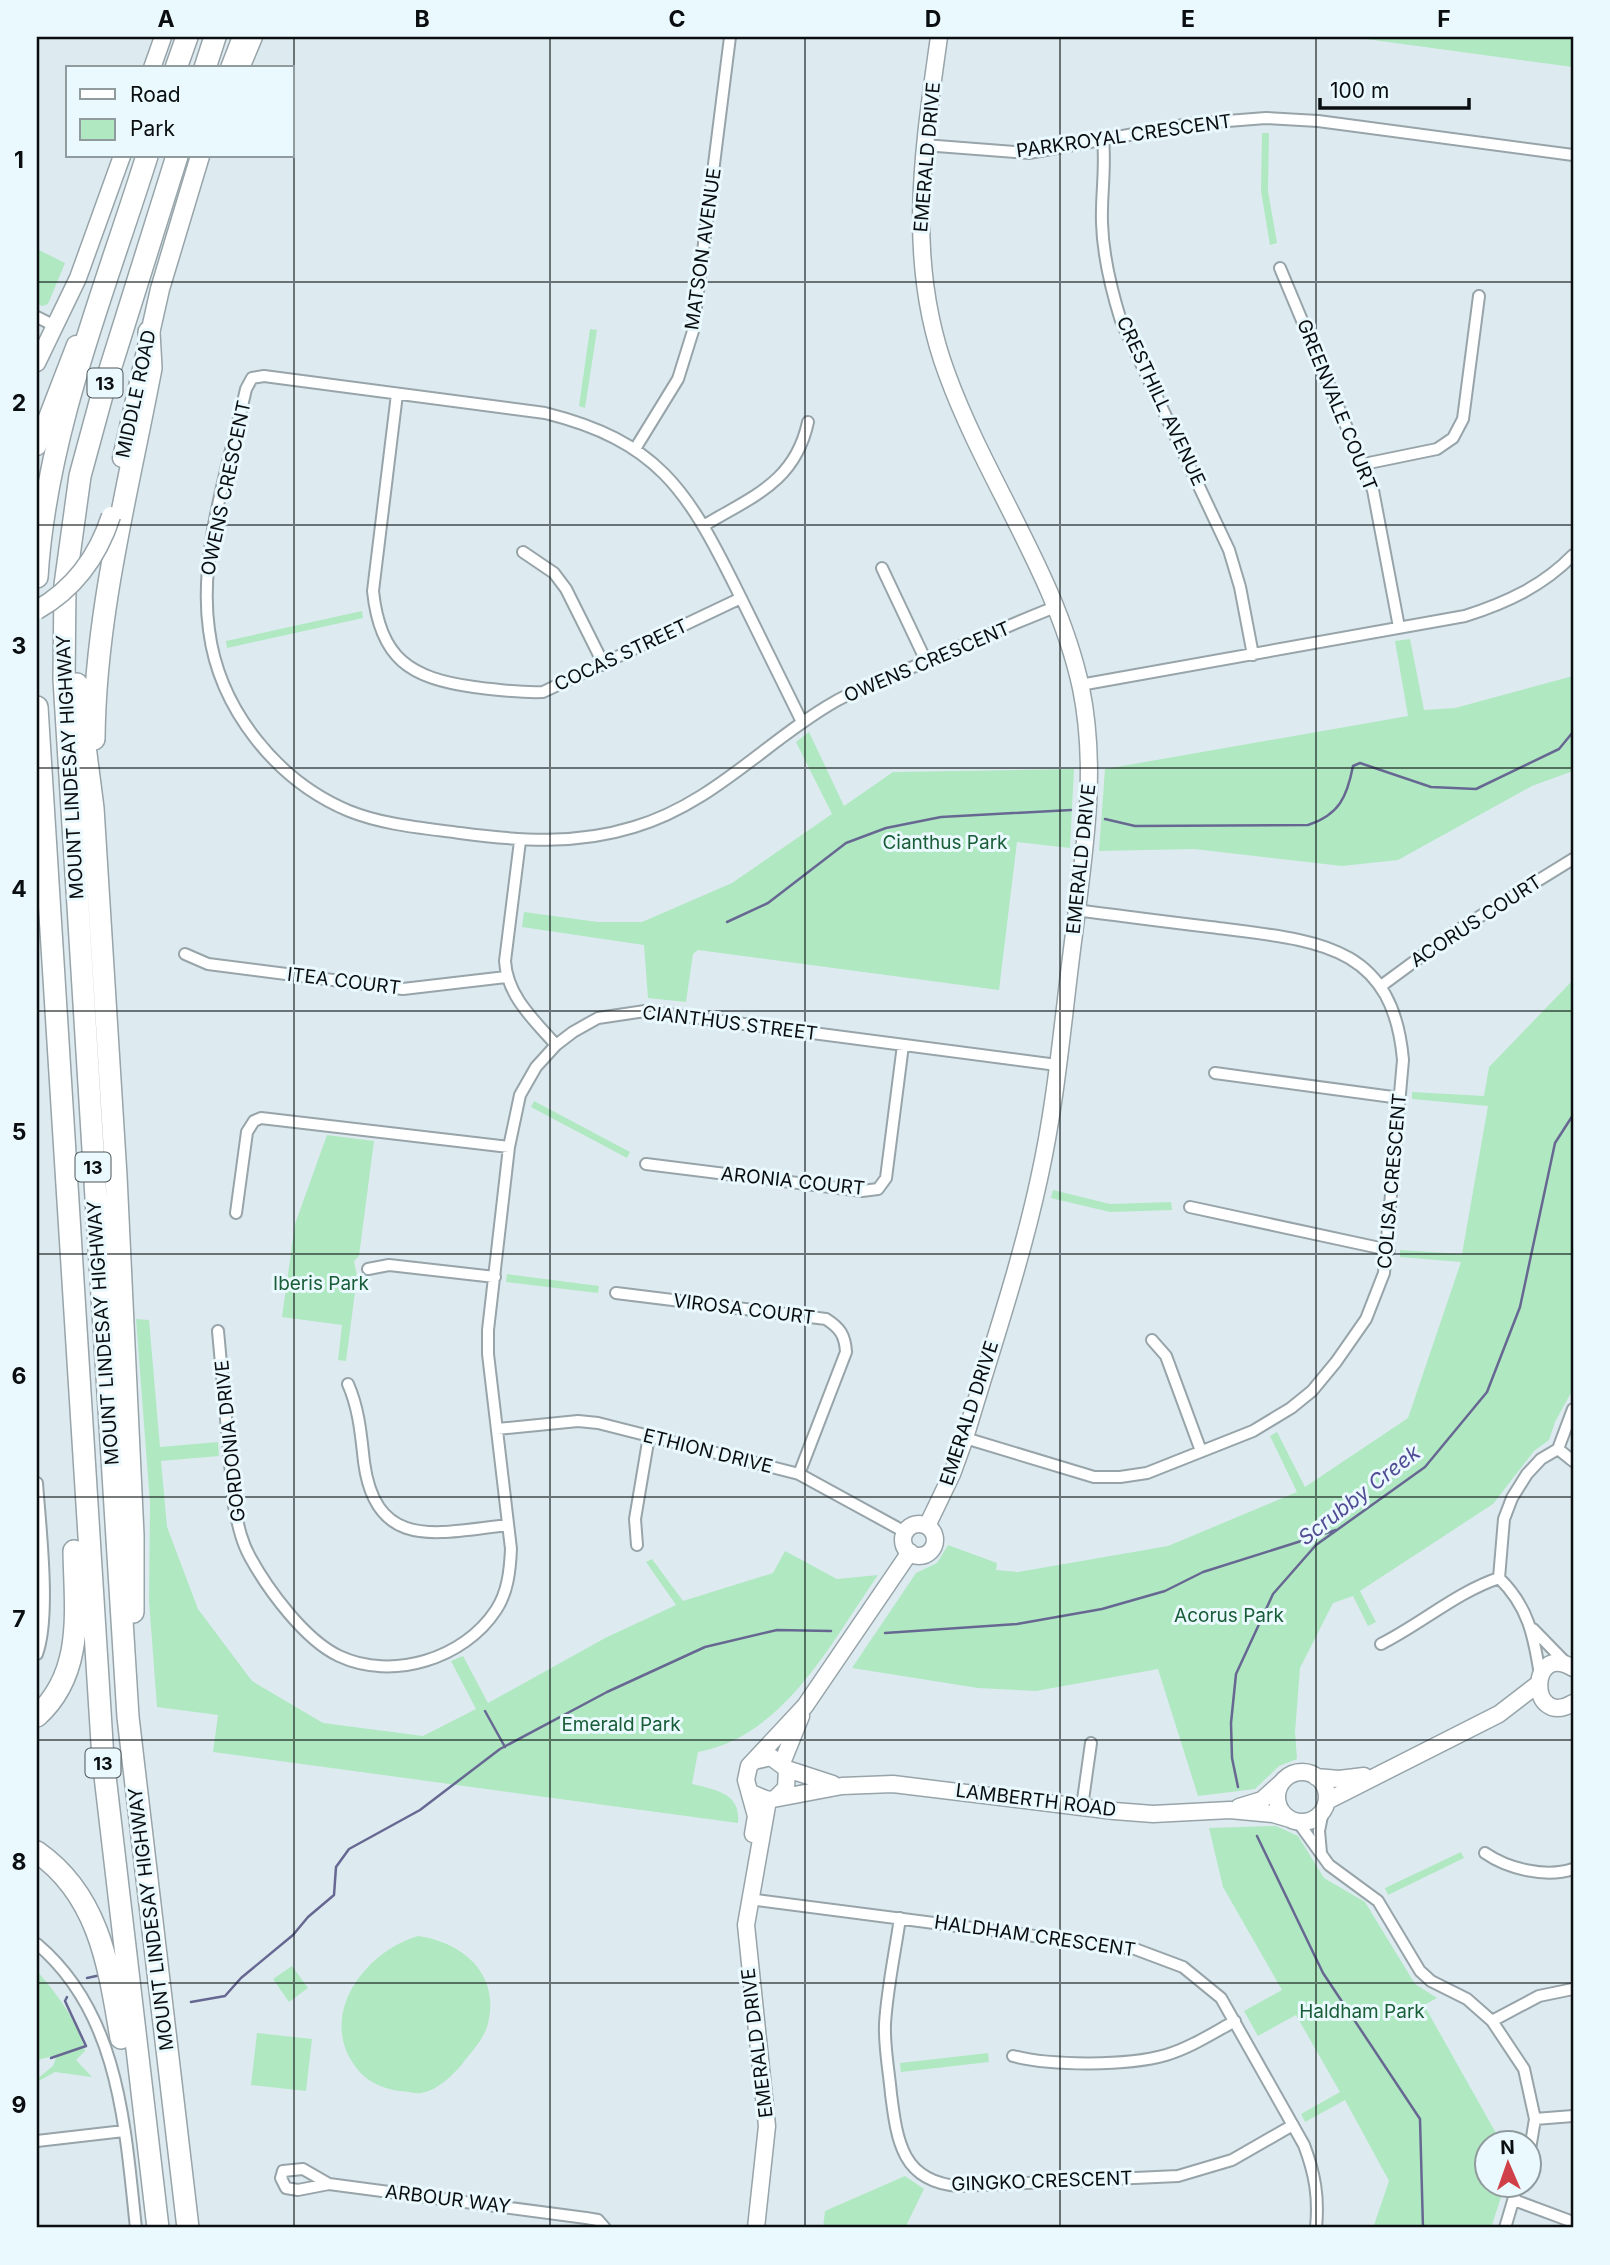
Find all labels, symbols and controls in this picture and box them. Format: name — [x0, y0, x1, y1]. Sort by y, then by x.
text: A — [157, 5, 175, 33]
text: B — [414, 5, 430, 33]
text: C — [668, 5, 686, 33]
text: D — [925, 5, 941, 33]
text: E — [1181, 5, 1195, 33]
text: F — [1437, 5, 1451, 33]
legend — [66, 66, 294, 158]
scale bar — [1320, 66, 1468, 110]
text: 100 m — [1330, 78, 1389, 103]
street label: EMERALD DRIVE — [909, 81, 945, 233]
text: Road — [130, 82, 181, 107]
street label: PARKROYAL CRESCENT — [1015, 109, 1233, 163]
text: Park — [130, 116, 175, 141]
text: 1 — [14, 146, 24, 174]
street label: MATSON AVENUE — [680, 166, 726, 332]
street label: CRESTHILL AVENUE — [1112, 313, 1210, 489]
street label: GREENVALE COURT — [1292, 316, 1382, 494]
street label: MIDDLE ROAD — [111, 328, 161, 460]
road number: 13 — [88, 368, 122, 398]
text: 2 — [12, 389, 26, 417]
street label: OWENS CRESCENT — [196, 398, 256, 578]
street label: COCAS STREET — [551, 614, 691, 696]
street label: OWENS CRESCENT — [841, 617, 1013, 707]
text: 3 — [12, 632, 26, 660]
street label: MOUNT LINDESAY HIGHWAY — [52, 634, 88, 900]
street label: EMERALD DRIVE — [1062, 783, 1100, 935]
park label: Cianthus Park — [882, 831, 1008, 854]
street label: ACORUS COURT — [1406, 870, 1546, 972]
text: 4 — [11, 875, 27, 903]
street label: ITEA COURT — [286, 963, 402, 999]
street label: CIANTHUS STREET — [641, 1001, 819, 1045]
street label: COLISA CRESCENT — [1373, 1092, 1411, 1270]
text: 5 — [12, 1118, 26, 1146]
road number: 13 — [76, 1152, 110, 1182]
street label: ARONIA COURT — [720, 1162, 866, 1200]
street label: MOUNT LINDESAY HIGHWAY — [82, 1200, 124, 1466]
park label: Iberis Park — [273, 1272, 370, 1295]
street label: VIROSA COURT — [672, 1289, 816, 1329]
street label: EMERALD DRIVE — [935, 1338, 1003, 1488]
street label: GORDONIA DRIVE — [210, 1359, 250, 1523]
text: 6 — [12, 1362, 26, 1390]
street label: ETHION DRIVE — [641, 1424, 775, 1478]
water label: Scrubby Creek — [1293, 1439, 1425, 1550]
park label: Acorus Park — [1174, 1604, 1284, 1627]
text: 7 — [12, 1605, 26, 1633]
park label: Emerald Park — [561, 1713, 681, 1736]
road number: 13 — [86, 1748, 120, 1778]
street label: LAMBERTH ROAD — [954, 1779, 1118, 1821]
street label: MOUNT LINDESAY HIGHWAY — [123, 1786, 179, 2052]
text: 8 — [12, 1848, 26, 1876]
street label: HALDHAM CRESCENT — [933, 1910, 1137, 1962]
street label: EMERALD DRIVE — [736, 1967, 778, 2119]
park label: Haldham Park — [1299, 2000, 1425, 2023]
text: 9 — [12, 2091, 26, 2119]
north arrow — [1474, 2128, 1544, 2198]
text: N — [1500, 2136, 1515, 2159]
street label: GINGKO CRESCENT — [951, 2166, 1133, 2196]
street label: ARBOUR WAY — [384, 2180, 512, 2218]

